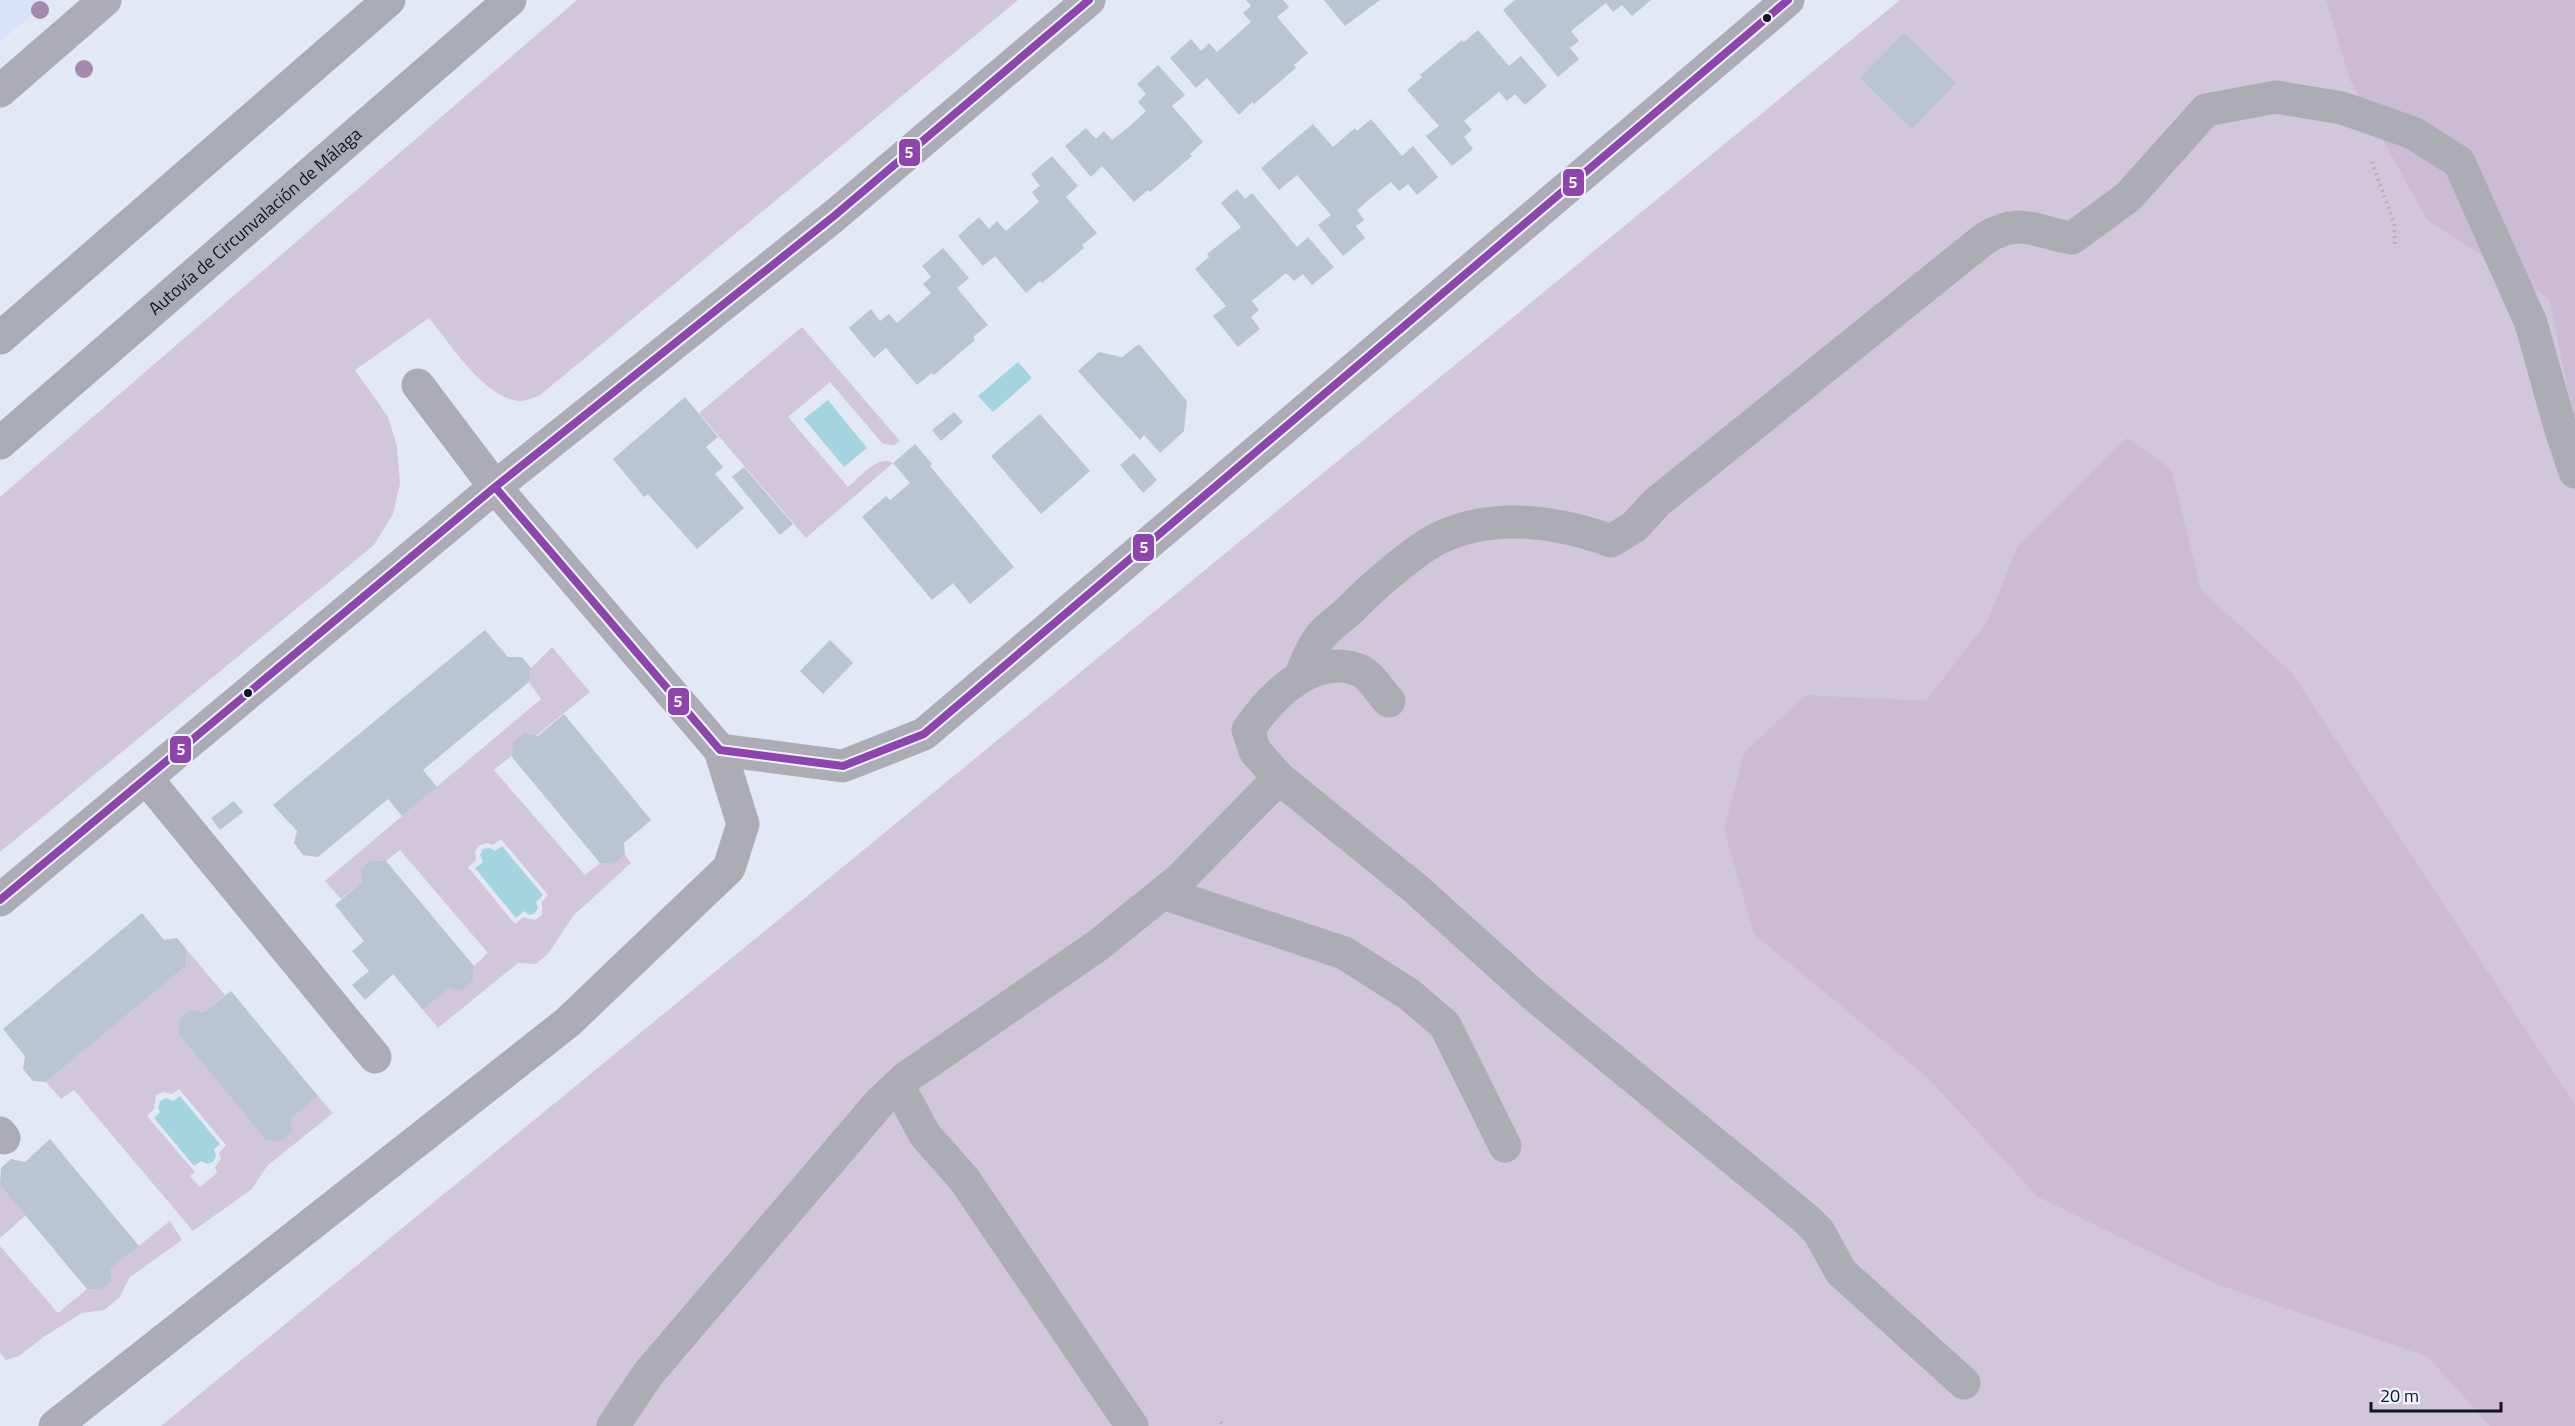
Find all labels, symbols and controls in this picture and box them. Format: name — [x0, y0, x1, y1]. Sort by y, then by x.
unlabelled marker — [1761, 12, 1773, 24]
street label: Autovía de Circunvalación de Málaga — [142, 121, 367, 321]
line badge: 5 — [898, 138, 921, 167]
text: 5 — [905, 140, 914, 164]
line badge: 5 — [1562, 168, 1585, 197]
text: 5 — [1569, 170, 1578, 194]
line badge: 5 — [1132, 533, 1155, 562]
text: 5 — [1140, 535, 1149, 559]
unlabelled marker — [242, 687, 254, 699]
line badge: 5 — [667, 687, 690, 716]
text: 5 — [674, 689, 683, 713]
line badge: 5 — [169, 735, 192, 764]
text: 5 — [177, 737, 186, 761]
scale bar — [2371, 1375, 2502, 1413]
text: 20 m — [2380, 1382, 2419, 1409]

